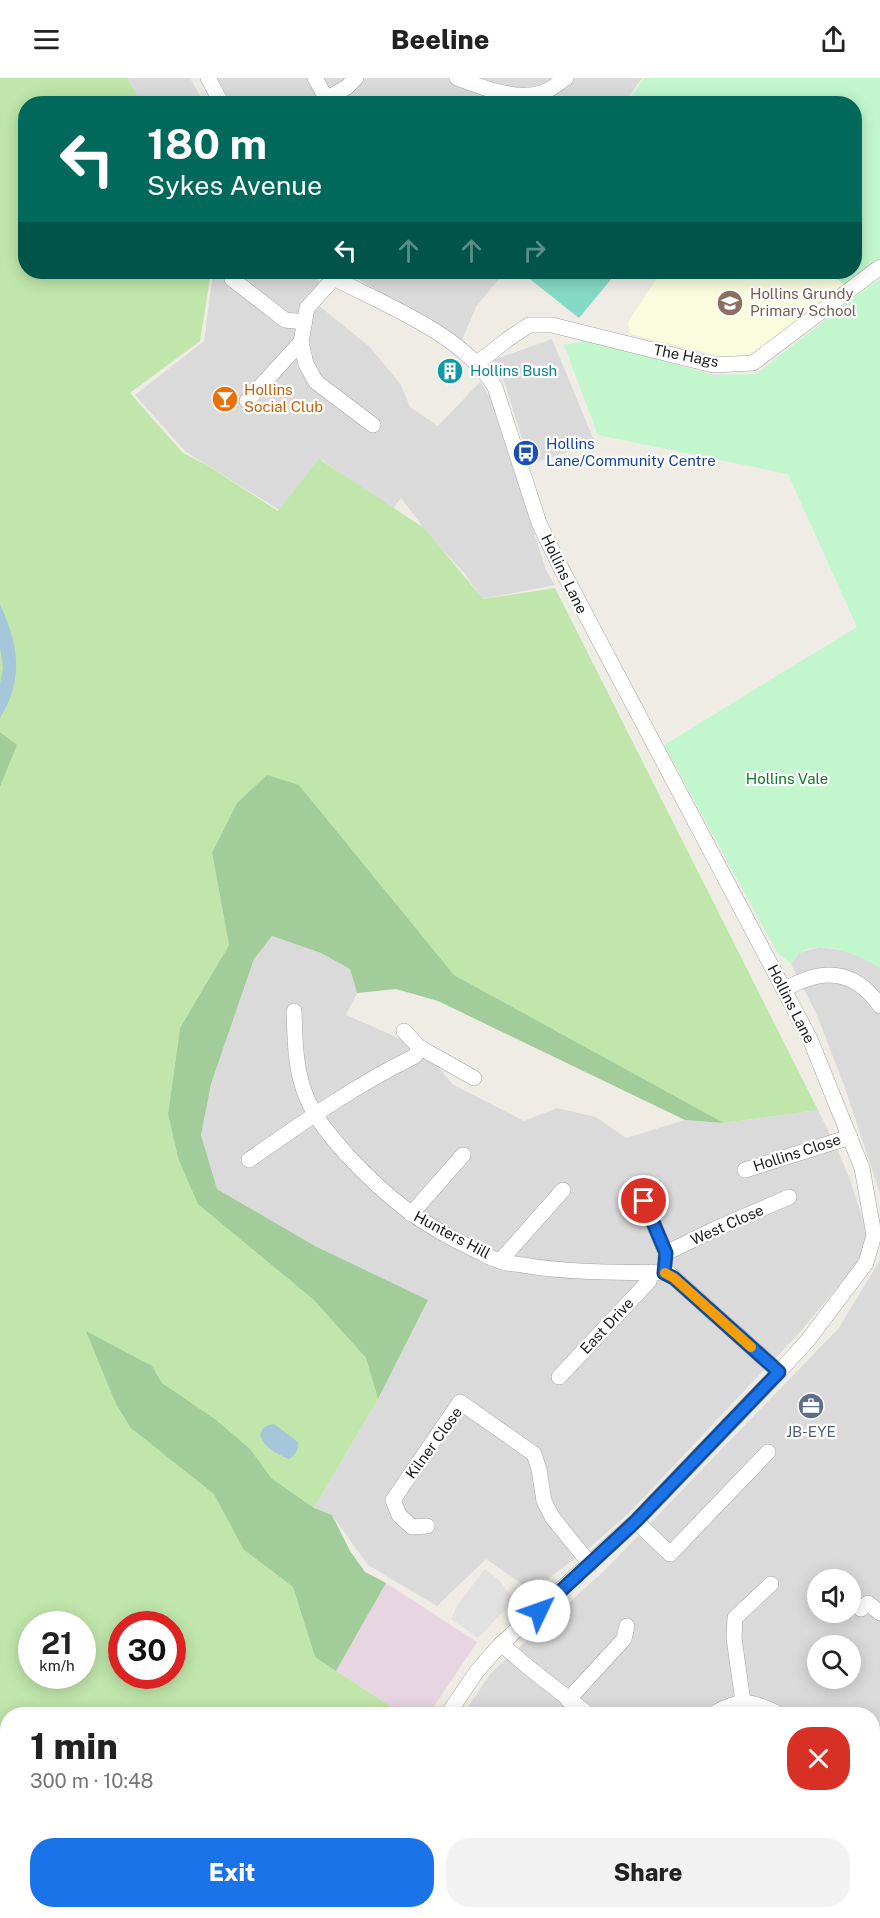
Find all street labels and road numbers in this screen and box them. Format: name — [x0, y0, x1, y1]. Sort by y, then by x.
street label: The Hags — [652, 341, 720, 370]
street label: Hollins Lane — [538, 531, 591, 616]
street label: Hollins Lane — [764, 962, 819, 1046]
street label: Hollins Close — [751, 1130, 843, 1175]
street label: West Close — [688, 1201, 766, 1248]
street label: Hunters Hill — [411, 1207, 493, 1262]
street label: East Drive — [576, 1294, 637, 1357]
street label: Kilner Close — [402, 1404, 465, 1482]

